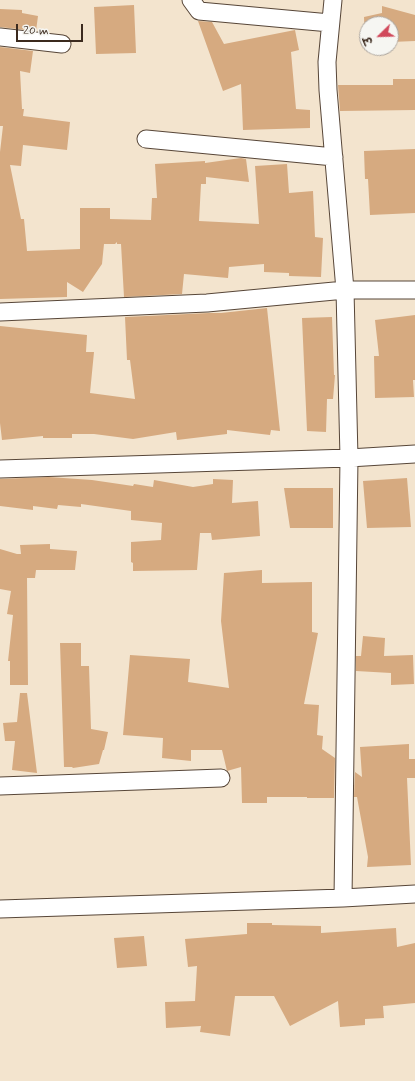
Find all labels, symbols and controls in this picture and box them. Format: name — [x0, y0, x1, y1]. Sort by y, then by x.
scale bar — [18, 16, 85, 42]
north arrow — [359, 16, 399, 56]
text: 20 m — [23, 23, 49, 39]
text: उ — [361, 34, 377, 46]

